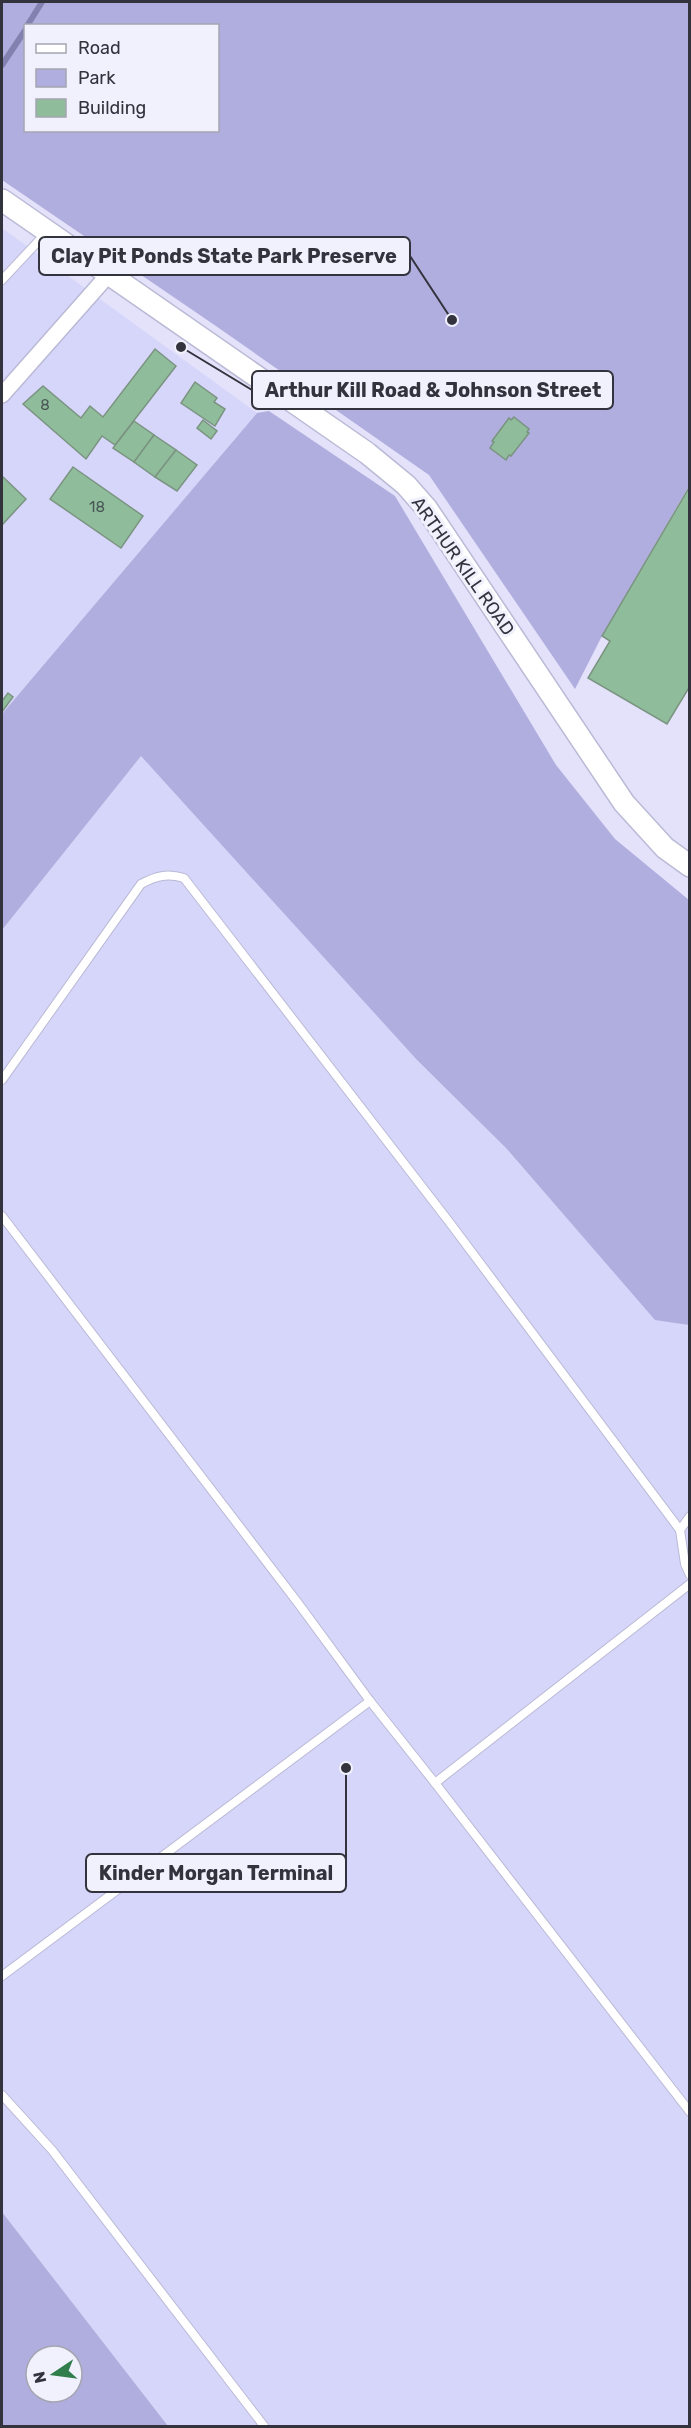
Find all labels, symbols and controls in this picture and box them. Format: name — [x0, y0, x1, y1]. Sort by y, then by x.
legend — [24, 24, 219, 132]
text: Road — [78, 37, 121, 59]
text: Park — [78, 67, 116, 89]
text: Building — [78, 97, 146, 119]
callout: Clay Pit Ponds State Park Preserve — [39, 237, 410, 275]
text: Clay Pit Ponds State Park Preserve — [51, 244, 397, 268]
callout: Arthur Kill Road & Johnson Street — [252, 371, 613, 409]
text: Arthur Kill Road & Johnson Street — [265, 378, 601, 402]
house number: 8 — [40, 396, 50, 414]
street label: ARTHUR KILL ROAD — [407, 493, 519, 639]
house number: 18 — [89, 498, 105, 516]
callout: Kinder Morgan Terminal — [86, 1854, 346, 1892]
text: Kinder Morgan Terminal — [99, 1861, 333, 1885]
north arrow — [24, 2344, 84, 2404]
text: N — [29, 2370, 50, 2385]

